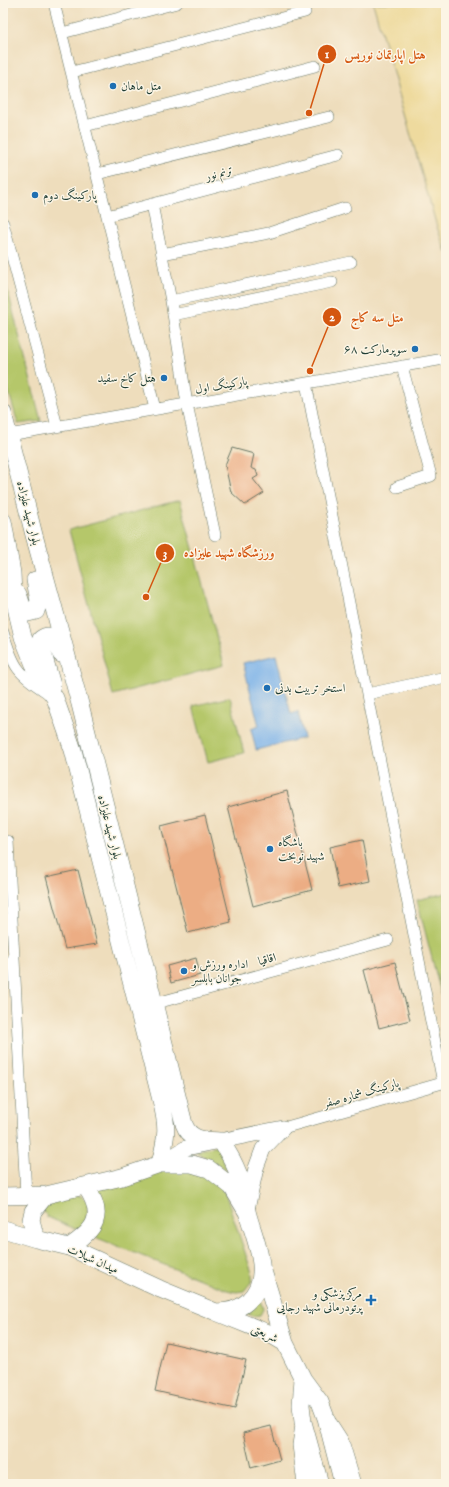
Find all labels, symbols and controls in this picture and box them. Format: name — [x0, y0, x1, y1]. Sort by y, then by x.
callout: هتل اپارتمان نوريس — [317, 42, 434, 67]
text: 1 — [325, 47, 330, 62]
text: هتل اپارتمان نوريس — [344, 47, 426, 64]
place label: متل ماهان — [121, 79, 161, 95]
marker: متل ماهان — [108, 81, 118, 91]
street label: ترنم نور — [203, 163, 236, 188]
place label: پارکینگ دوم — [43, 187, 97, 206]
marker: پارکینگ دوم — [30, 190, 40, 200]
callout: متل سه کاج — [322, 305, 412, 330]
text: 2 — [329, 310, 335, 325]
text: متل سه کاج — [350, 310, 404, 330]
place label: سوپرمارکت ۶۸ — [344, 342, 407, 357]
marker: سوپرمارکت ۶۸ — [410, 344, 420, 354]
place label: هتل کاخ سفید — [98, 371, 156, 389]
street label: پارکینگ اول — [194, 372, 249, 398]
marker: هتل کاخ سفید — [159, 373, 169, 383]
street label: بلوار شهید علیزاده — [13, 479, 44, 547]
callout: ورزشگاه شهید علیزاده — [155, 540, 282, 565]
text: ورزشگاه شهید علیزاده — [184, 544, 274, 562]
text: 3 — [163, 546, 167, 561]
place label: استخر تربیت بدنی — [275, 681, 346, 696]
marker: استخر تربیت بدنی — [262, 683, 272, 693]
street label: بلوار شهید علیزاده — [94, 793, 125, 861]
place label: باشگاه شهید نوبخت — [278, 834, 325, 864]
marker: باشگاه شهید نوبخت — [265, 844, 275, 854]
street label: اقاقیا — [256, 950, 278, 969]
place label: اداره ورزش و جوانان بابلسر — [190, 957, 249, 986]
marker: اداره ورزش و جوانان بابلسر — [179, 966, 189, 976]
street label: پارکینگ شماره صفر — [319, 1074, 402, 1113]
street label: میدان شیلات — [65, 1242, 121, 1277]
place label: مرکز پزشکی و پرتودرمانی شهید رجایی — [276, 1286, 364, 1315]
marker: مرکز پزشکی و پرتودرمانی شهید رجایی — [365, 1294, 377, 1306]
street label: شریعتی — [249, 1321, 280, 1347]

